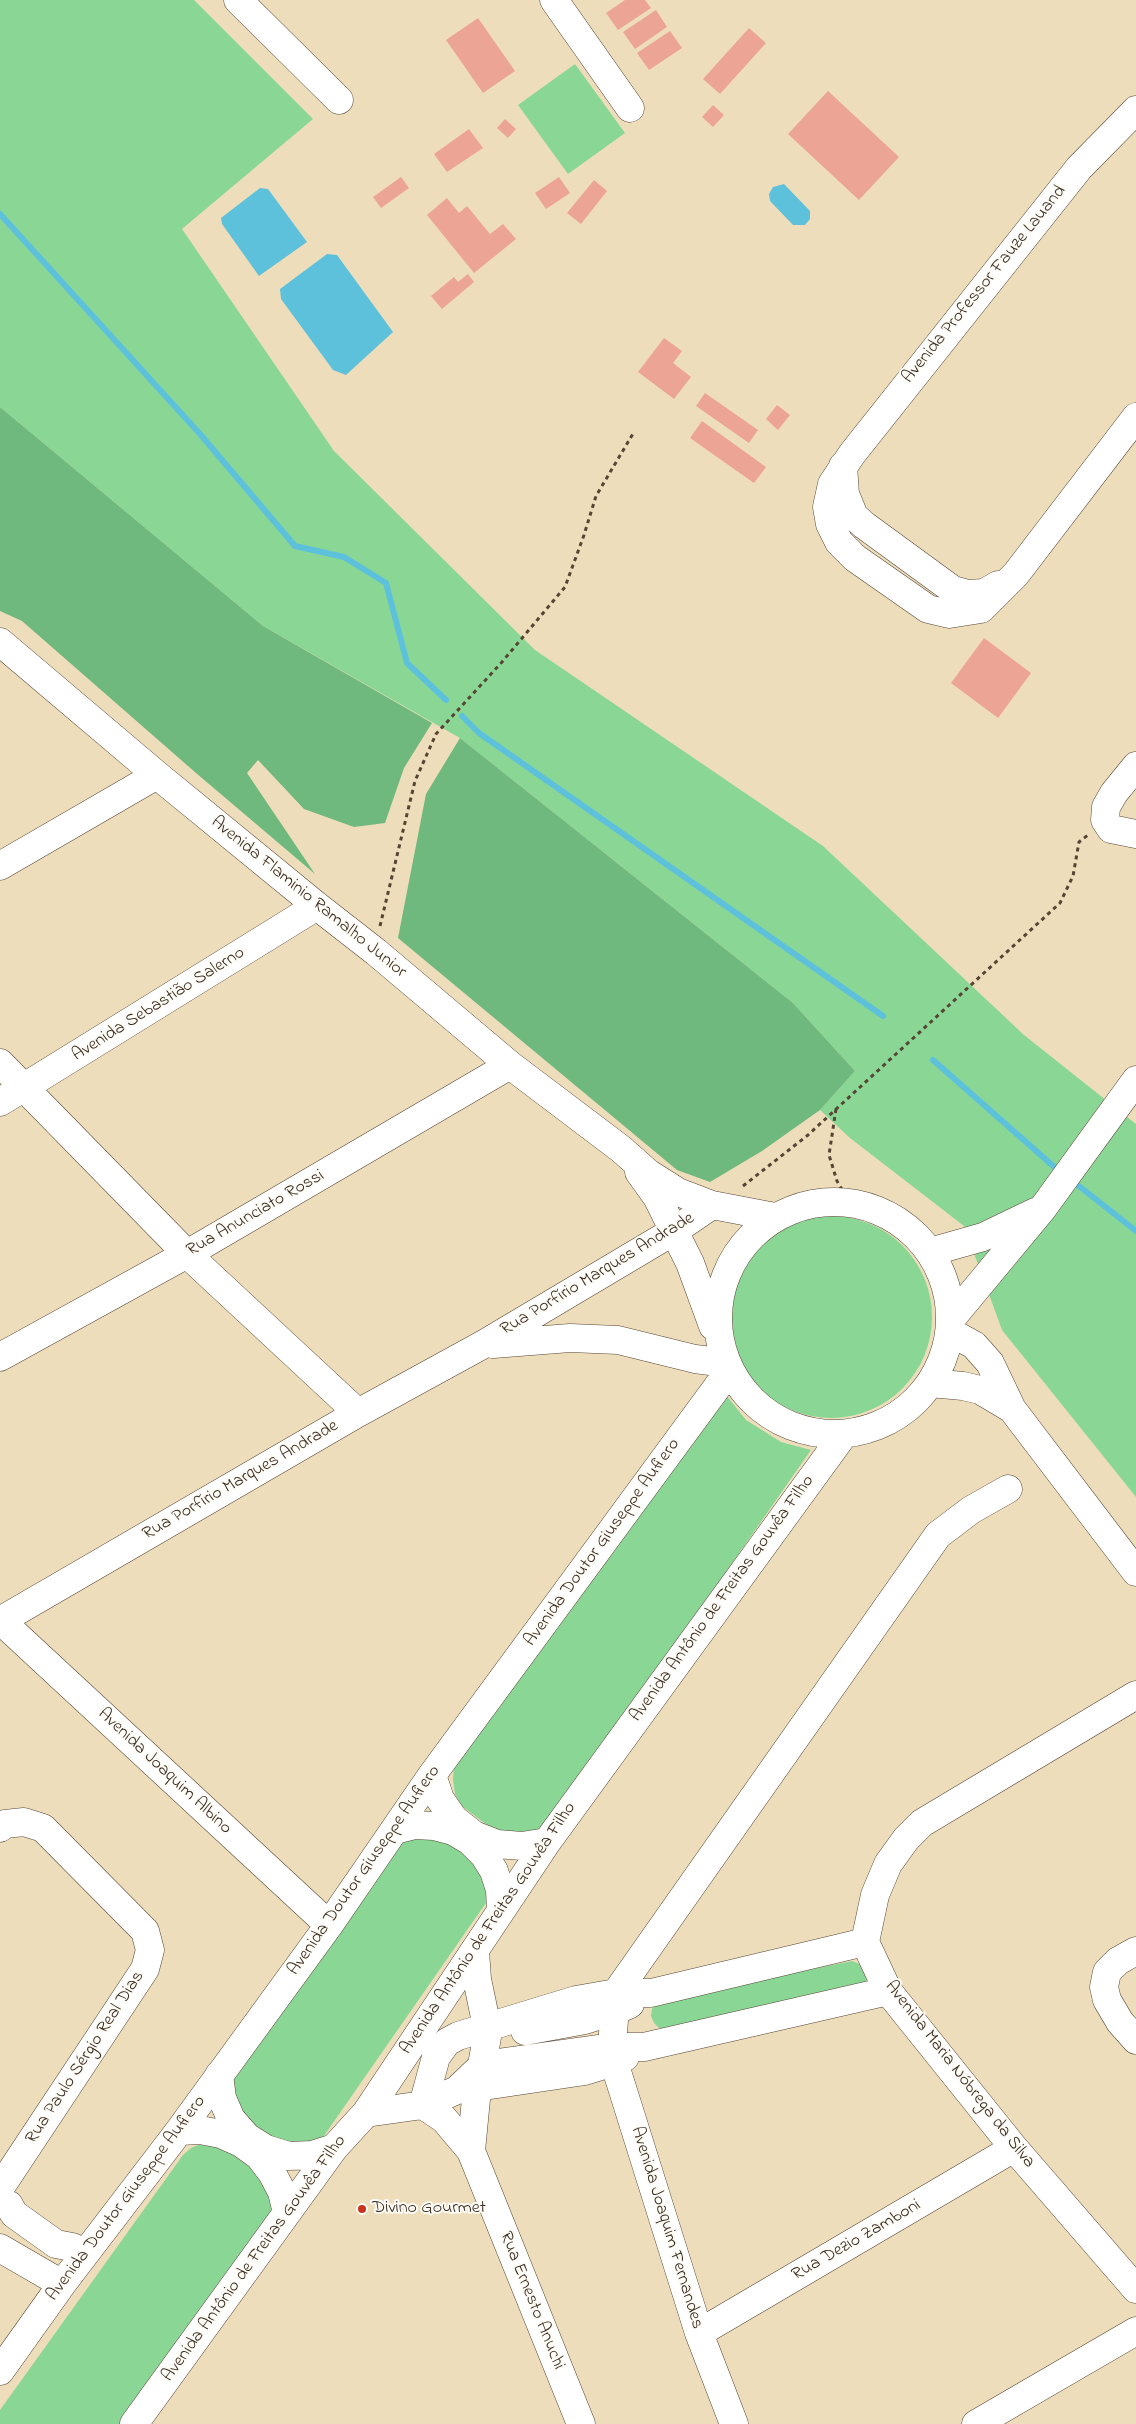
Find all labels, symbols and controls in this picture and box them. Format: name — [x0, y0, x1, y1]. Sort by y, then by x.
street label: Avenida Professor Fauze Lauand — [898, 182, 1072, 388]
street label: Avenida Flaminio Ramalho Junior — [206, 812, 410, 984]
street label: Avenida Sebastião Salerno — [69, 943, 249, 1067]
street label: Rua Anunciato Rossi — [183, 1166, 329, 1262]
street label: Rua Porfírio Marques Andrade — [497, 1209, 699, 1341]
street label: Rua Porfírio Marques Andrade — [139, 1416, 343, 1546]
street label: Avenida Doutor Giuseppe Aufiero — [520, 1435, 686, 1651]
street label: Avenida Antônio de Freitas Gouvêa Filho — [626, 1471, 820, 1727]
street label: Avenida Joaquim Albino — [92, 1704, 236, 1840]
street label: Avenida Doutor Giuseppe Aufiero — [284, 1762, 446, 1980]
street label: Avenida Antônio de Freitas Gouvêa Filho — [396, 1799, 582, 2059]
street label: Rua Paulo Sérgio Real Dias — [22, 1968, 150, 2148]
street label: Avenida Maria Nóbrega da Silva — [879, 1977, 1039, 2173]
street label: Avenida Doutor Giuseppe Aufiero — [43, 2092, 211, 2306]
street label: Avenida Joaquim Fernandes — [625, 2124, 707, 2332]
street label: Avenida Antônio de Freitas Gouvêa Filho — [158, 2131, 352, 2387]
street label: Rua Dezio Zamboni — [789, 2195, 925, 2287]
place label: Divino Gourmet — [372, 2198, 486, 2220]
marker: Divino Gourmet — [356, 2203, 368, 2215]
street label: Rua Ernesto Anuchi — [493, 2229, 569, 2373]

